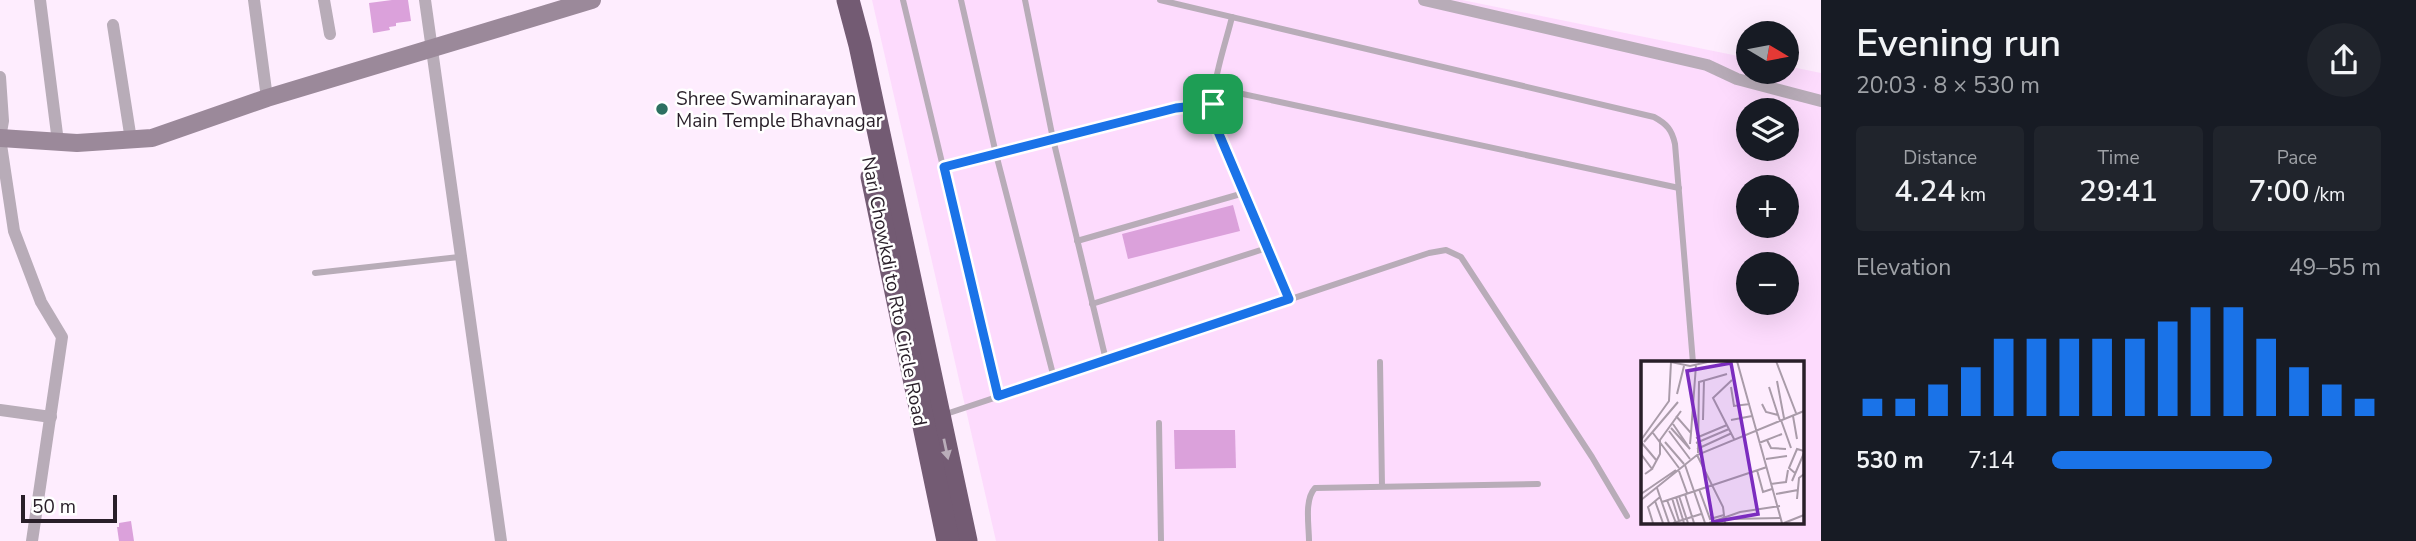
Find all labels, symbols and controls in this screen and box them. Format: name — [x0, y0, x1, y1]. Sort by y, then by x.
text: Evening run — [1856, 18, 2061, 69]
north arrow — [1736, 21, 1799, 84]
map controls — [1736, 21, 1799, 315]
button: share — [2307, 23, 2381, 97]
text: 20:03 · 8 × 530 m — [1856, 70, 2040, 101]
pin — [1183, 74, 1243, 134]
icon: arrive — [1194, 85, 1232, 123]
place label: Shree Swaminarayan Main Temple Bhavnagar — [676, 86, 883, 134]
button: layers — [1736, 98, 1799, 161]
marker: Shree Swaminarayan Main Temple Bhavnagar — [654, 101, 670, 117]
text: Distance — [1903, 145, 1977, 171]
text: Time — [2097, 145, 2140, 171]
text: Pace — [2277, 145, 2317, 171]
street label: Nari Chowkdi to Rto Circle Road — [855, 154, 933, 428]
text: 4.24 — [1894, 171, 1955, 212]
text: 29:41 — [2079, 171, 2158, 212]
text: 7:00 — [2248, 171, 2309, 212]
button: + — [1736, 175, 1799, 238]
text: km — [1955, 182, 1986, 208]
text: /km — [2309, 182, 2345, 208]
button: − — [1736, 252, 1799, 315]
text: Elevation — [1856, 252, 1951, 283]
text: 49–55 m — [2289, 252, 2381, 283]
inset map — [1641, 361, 1804, 524]
one-way arrow — [941, 438, 952, 460]
text: 530 m — [1856, 445, 1924, 476]
text: 7:14 — [1968, 445, 2015, 476]
scale bar — [21, 492, 117, 524]
text: 50 m — [32, 494, 76, 520]

